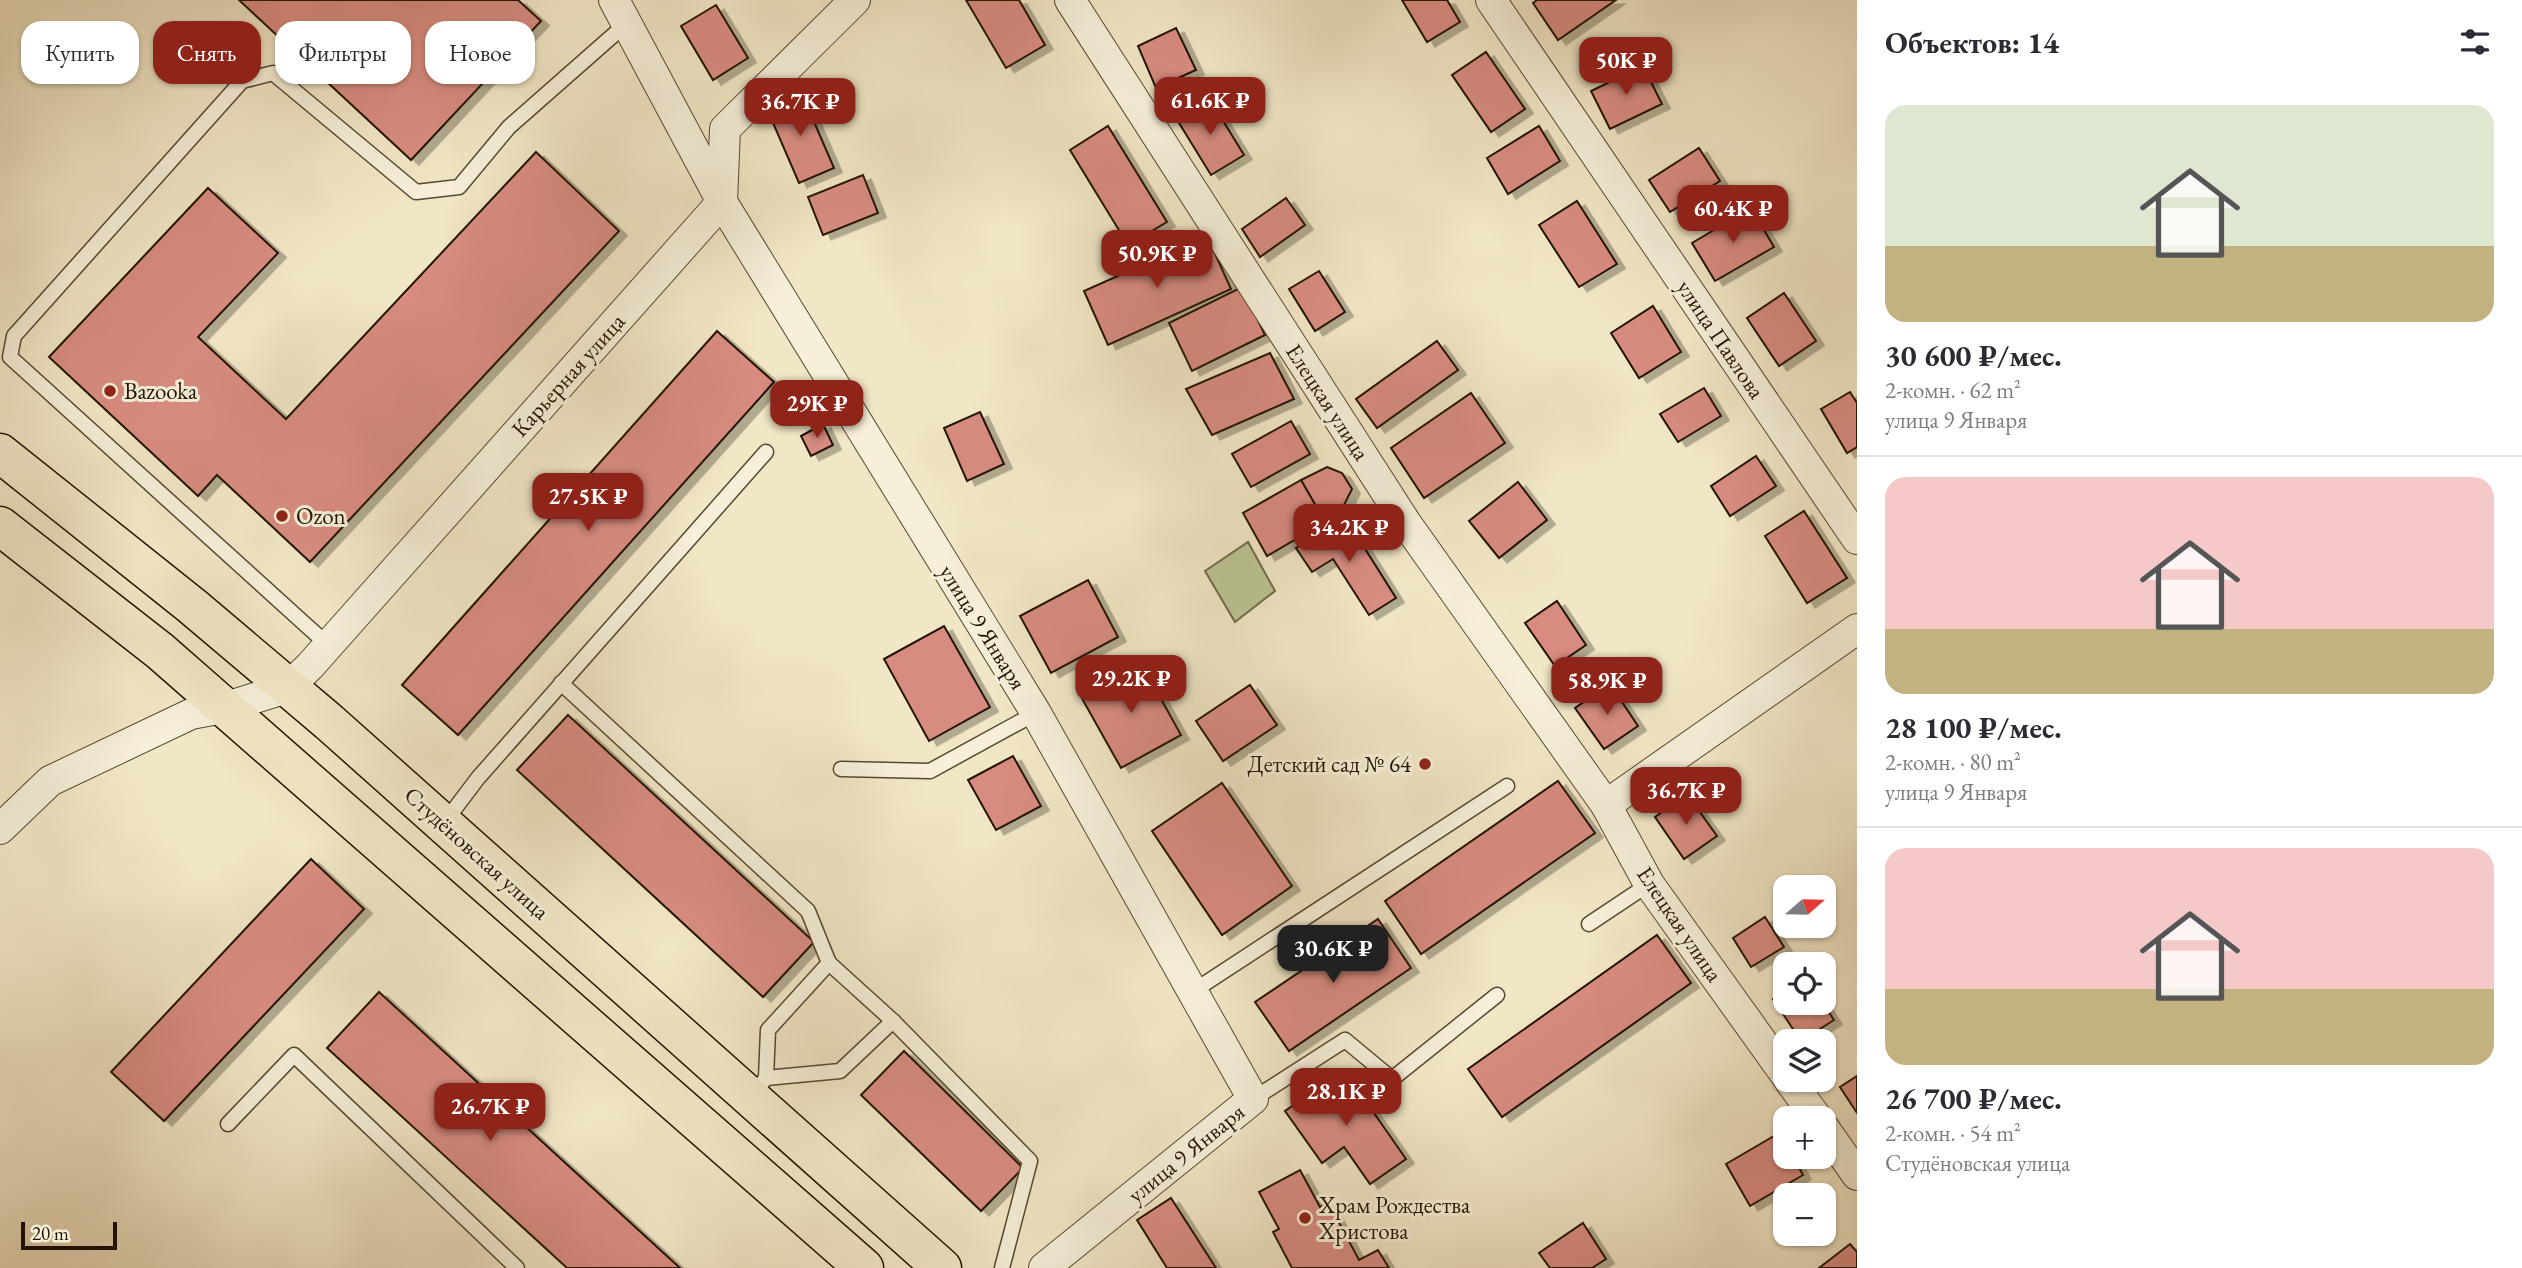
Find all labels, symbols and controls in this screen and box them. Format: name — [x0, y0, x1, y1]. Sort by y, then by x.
chip: Купить — [21, 21, 139, 84]
chip: Снять — [153, 21, 261, 84]
chip: Фильтры — [275, 21, 411, 84]
chip: Новое — [425, 21, 535, 84]
text: Объектов: 14 — [1885, 23, 2059, 62]
icon: filters — [2456, 23, 2494, 61]
pin: 50K ₽ — [1577, 38, 1675, 97]
text: 50K ₽ — [1595, 45, 1657, 75]
pin: 36.7K ₽ — [735, 78, 865, 138]
pin: 61.6K ₽ — [1145, 78, 1275, 137]
text: 61.6K ₽ — [1170, 85, 1250, 115]
text: 36.7K ₽ — [760, 86, 840, 116]
icon: home — [2127, 150, 2253, 276]
pin: 60.4K ₽ — [1668, 186, 1798, 245]
text: 60.4K ₽ — [1693, 193, 1773, 223]
pin: 50.9K ₽ — [1092, 230, 1222, 290]
text: 50.9K ₽ — [1117, 238, 1197, 268]
street label: улица Павлова — [1670, 274, 1772, 405]
street label: Карьерная улица — [505, 306, 632, 443]
text: 30 600 ₽/мес. — [1885, 336, 2062, 375]
street label: Елецкая улица — [1279, 338, 1377, 467]
text: 2-комн. · 62 m² — [1885, 375, 2021, 405]
place label: Bazooka — [124, 376, 198, 406]
pin: 29K ₽ — [768, 380, 866, 440]
marker: Bazooka — [102, 383, 118, 399]
text: 29K ₽ — [786, 388, 848, 418]
text: улица 9 Января — [1885, 405, 2027, 435]
pin: 27.5K ₽ — [523, 474, 653, 533]
text: 27.5K ₽ — [548, 481, 628, 511]
place label: Ozon — [296, 501, 346, 531]
pin: 34.2K ₽ — [1284, 504, 1414, 564]
marker: Ozon — [274, 508, 290, 524]
text: 34.2K ₽ — [1309, 512, 1389, 542]
icon: home — [2127, 522, 2253, 648]
street label: улица 9 Января — [933, 559, 1033, 695]
pin: 29.2K ₽ — [1066, 656, 1196, 715]
pin: 58.9K ₽ — [1542, 658, 1672, 717]
text: 29.2K ₽ — [1091, 663, 1171, 693]
text: 58.9K ₽ — [1567, 665, 1647, 695]
text: 28 100 ₽/мес. — [1885, 708, 2062, 747]
text: 2-комн. · 80 m² — [1885, 747, 2021, 777]
place label: Детский сад № 64 — [1248, 749, 1412, 779]
marker: Детский сад № 64 — [1417, 756, 1433, 772]
pin: 36.7K ₽ — [1621, 768, 1751, 827]
text: 36.7K ₽ — [1646, 775, 1726, 805]
text: улица 9 Января — [1885, 777, 2027, 807]
street label: Студёновская улица — [398, 780, 556, 927]
street label: Елецкая улица — [1630, 860, 1730, 988]
north arrow — [1773, 875, 1836, 938]
map controls — [1773, 875, 1836, 1246]
icon: home — [2127, 893, 2253, 1019]
pin: 30.6K ₽ — [1268, 926, 1398, 985]
text: 30.6K ₽ — [1293, 933, 1373, 963]
button: locate — [1773, 952, 1836, 1015]
button: layers — [1773, 1029, 1836, 1092]
pin: 28.1K ₽ — [1281, 1068, 1411, 1128]
text: 28.1K ₽ — [1306, 1076, 1386, 1106]
text: 26 700 ₽/мес. — [1885, 1079, 2062, 1118]
pin: 26.7K ₽ — [425, 1084, 555, 1143]
text: 26.7K ₽ — [450, 1091, 530, 1121]
street label: улица 9 Января — [1121, 1097, 1251, 1209]
button: + — [1773, 1106, 1836, 1169]
text: 2-комн. · 54 m² — [1885, 1118, 2021, 1148]
text: Студёновская улица — [1885, 1148, 2070, 1178]
button: − — [1773, 1183, 1836, 1246]
place label: Храм Рождества Христова — [1318, 1190, 1471, 1246]
marker: Храм Рождества Христова — [1297, 1210, 1313, 1226]
scale bar — [21, 1219, 117, 1251]
text: 20 m — [32, 1221, 69, 1246]

